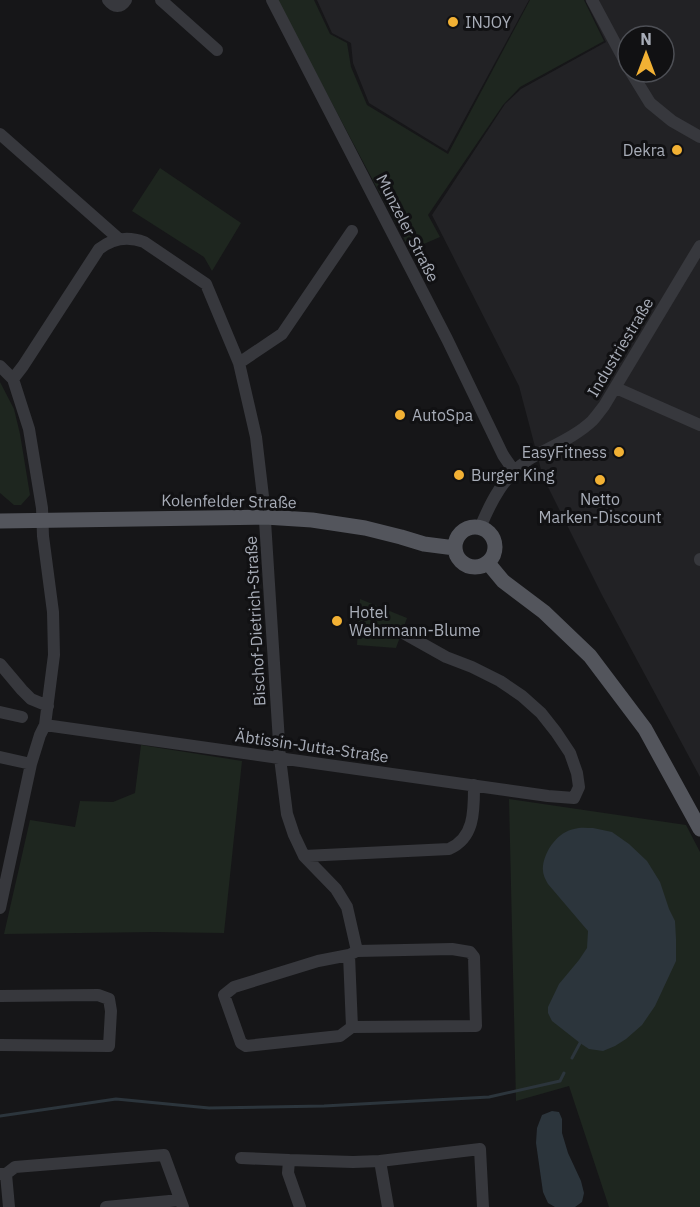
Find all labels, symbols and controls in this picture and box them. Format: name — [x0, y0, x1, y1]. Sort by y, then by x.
place label: INJOY — [465, 12, 512, 32]
marker: INJOY — [446, 15, 460, 29]
north arrow — [616, 24, 676, 84]
text: N — [640, 29, 652, 49]
place label: Dekra — [623, 140, 665, 160]
marker: Dekra — [670, 143, 684, 157]
street label: Munzeler Straße — [372, 171, 444, 285]
street label: Industriestraße — [582, 293, 658, 400]
place label: AutoSpa — [412, 405, 473, 425]
marker: AutoSpa — [393, 408, 407, 422]
place label: EasyFitness — [522, 442, 607, 462]
marker: EasyFitness — [612, 445, 626, 459]
place label: Burger King — [471, 465, 555, 485]
marker: Burger King — [452, 468, 466, 482]
marker: Netto Marken-Discount — [593, 473, 607, 487]
place label: Netto Marken-Discount — [538, 489, 662, 527]
street label: Kolenfelder Straße — [161, 490, 297, 512]
street label: Bischof-Dietrich-Straße — [241, 535, 269, 707]
place label: Hotel Wehrmann-Blume — [349, 602, 481, 640]
marker: Hotel Wehrmann-Blume — [330, 614, 344, 628]
street label: Äbtissin-Jutta-Straße — [234, 725, 390, 767]

